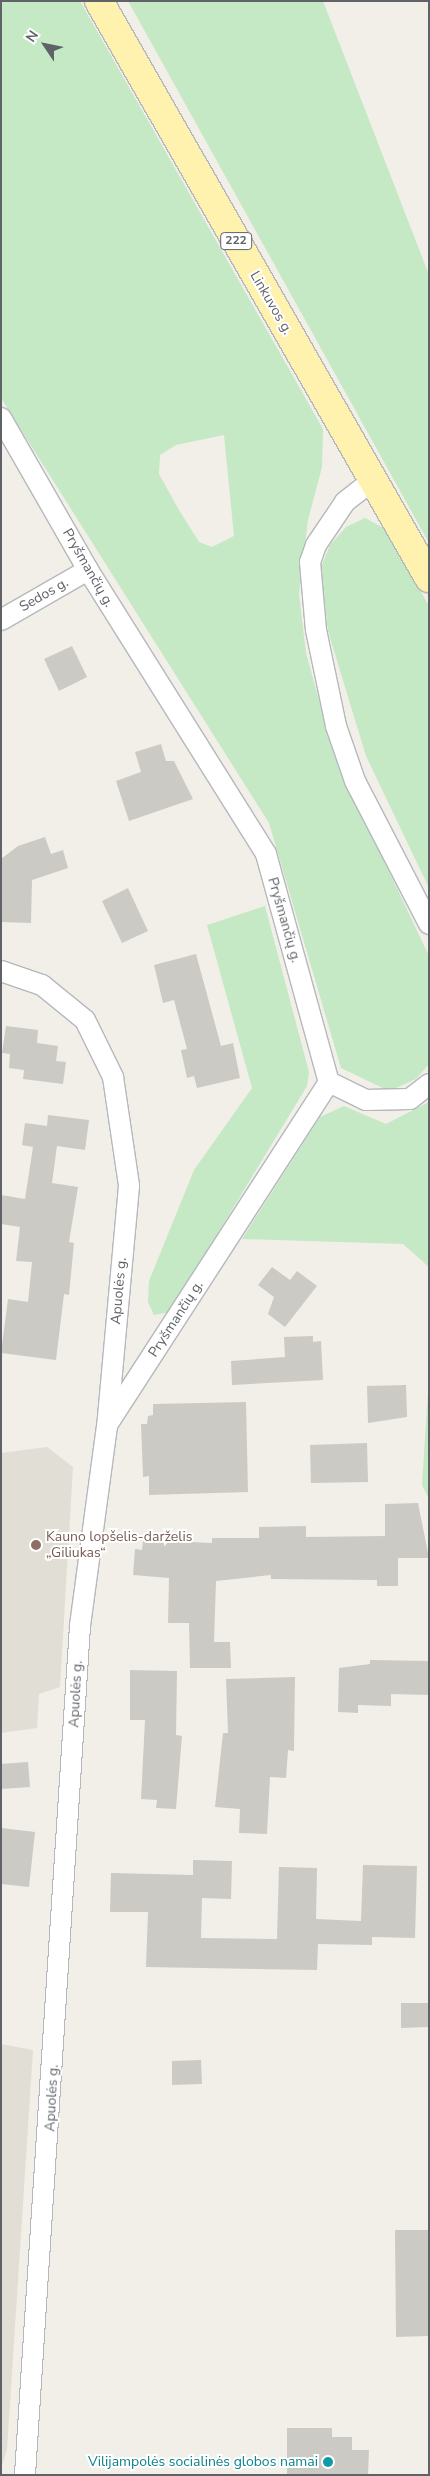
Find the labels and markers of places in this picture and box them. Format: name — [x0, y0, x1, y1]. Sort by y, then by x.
place label: Kauno lopšelis-darželis „Giliukas“ — [46, 1529, 192, 1561]
marker: Kauno lopšelis-darželis „Giliukas“ — [30, 1539, 42, 1551]
place label: Vilijampolės socialinės globos namai — [88, 2454, 318, 2470]
marker: Vilijampolės socialinės globos namai — [322, 2456, 334, 2468]

